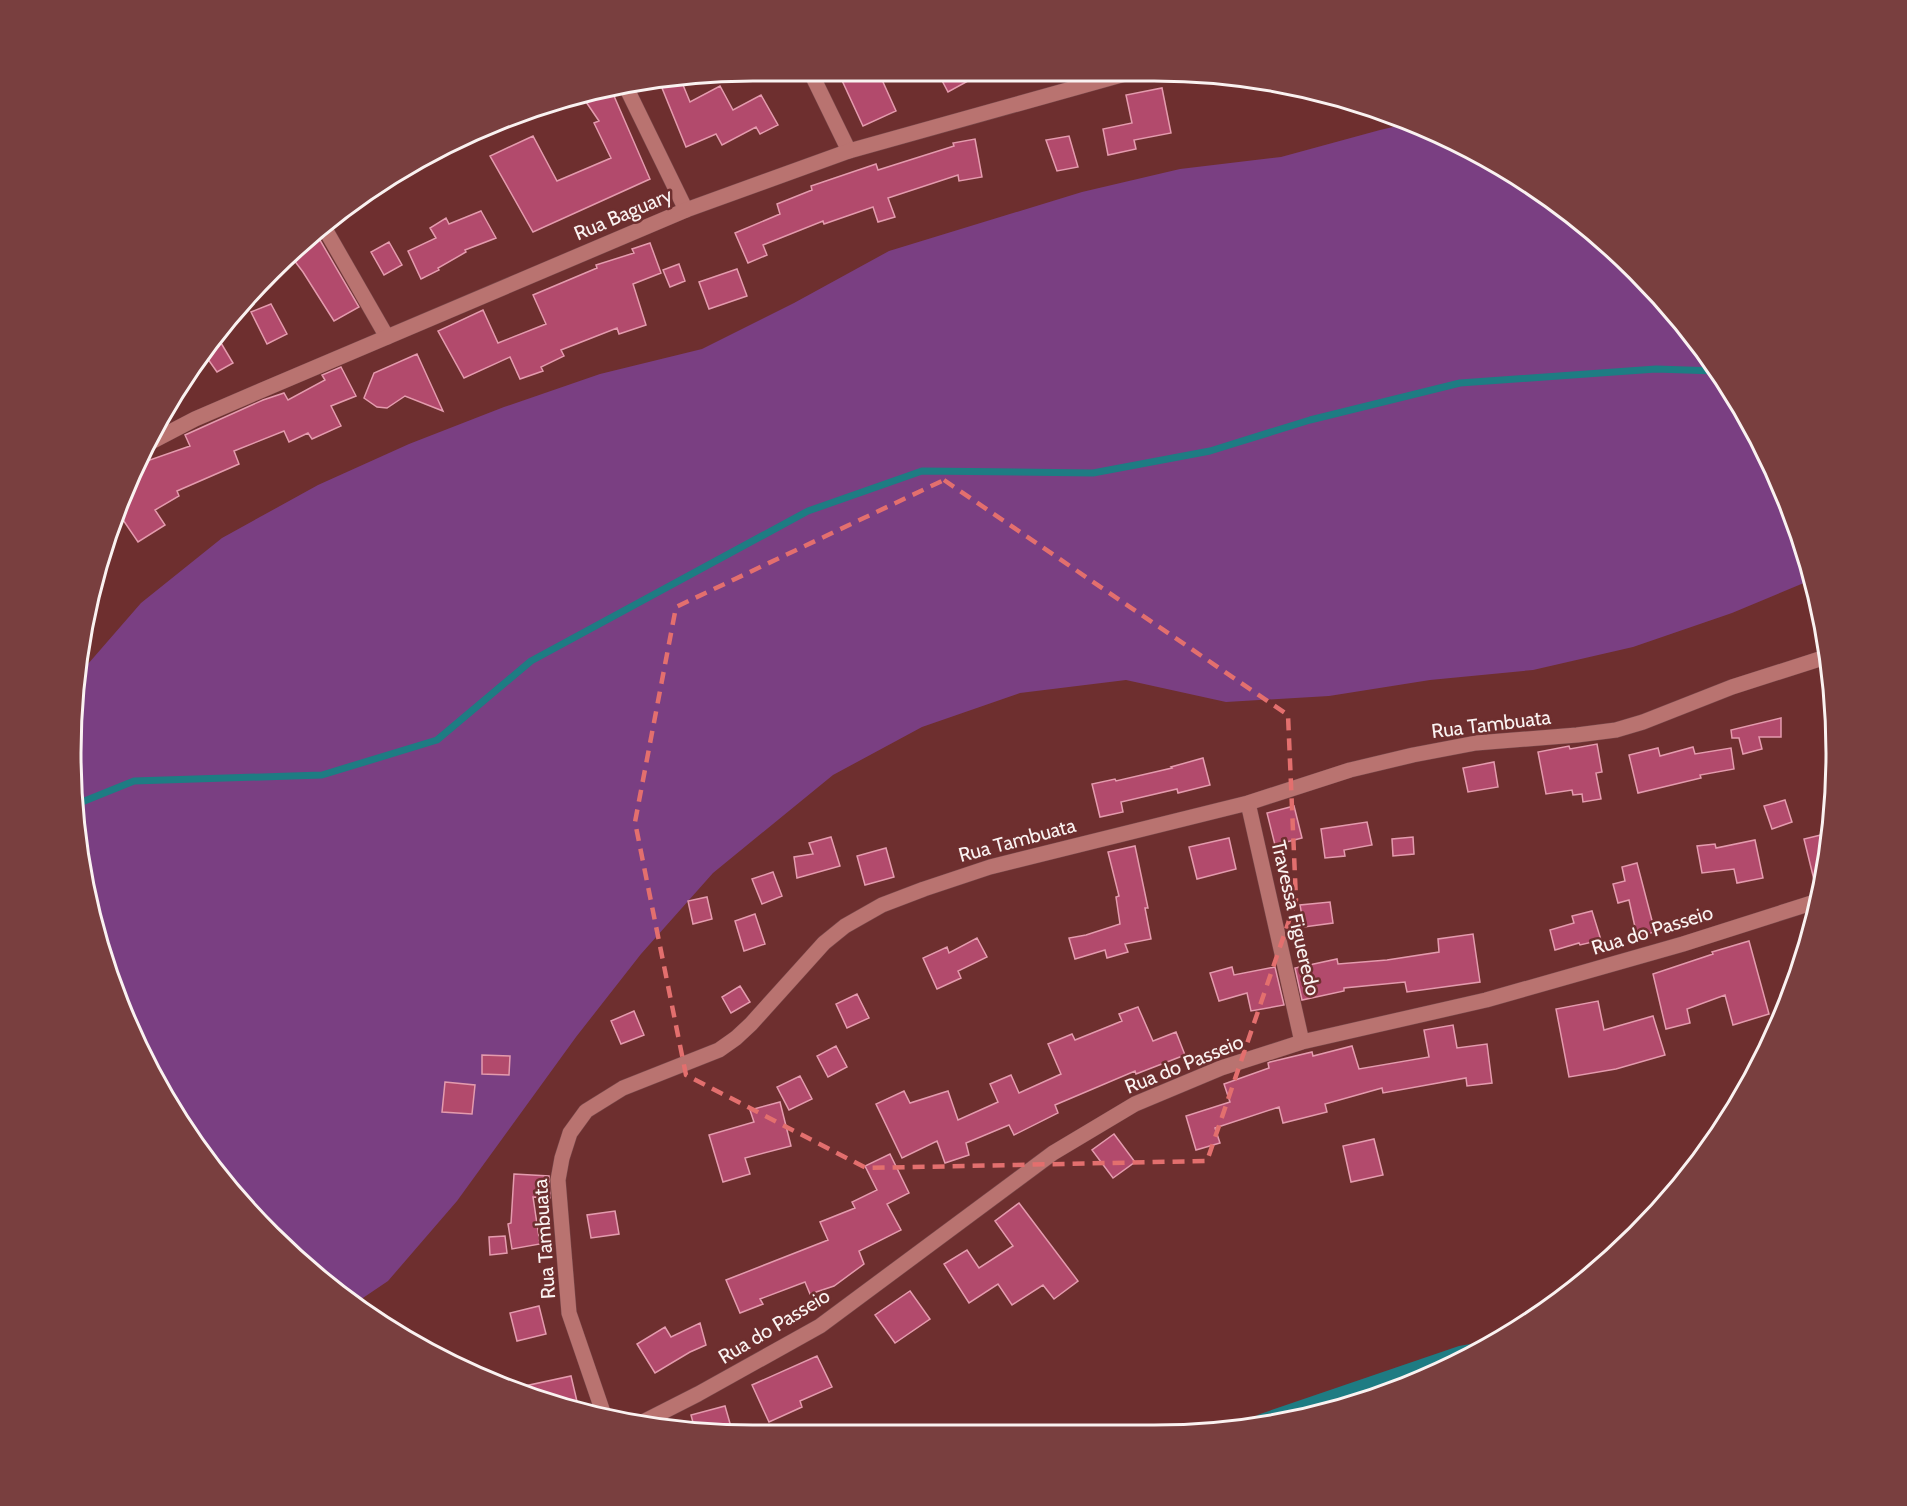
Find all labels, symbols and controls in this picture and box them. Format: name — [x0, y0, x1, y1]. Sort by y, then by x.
street label: Rua Baguary — [570, 183, 676, 245]
street label: Rua Tambuata — [1430, 705, 1553, 743]
street label: Rua Tambuata — [956, 813, 1079, 867]
street label: Travessa Figueredo — [1266, 838, 1326, 998]
street label: Rua do Passeio — [1588, 900, 1716, 960]
street label: Rua do Passeio — [1121, 1029, 1247, 1099]
street label: Rua Tambuata — [528, 1178, 560, 1300]
street label: Rua do Passeio — [714, 1283, 834, 1369]

